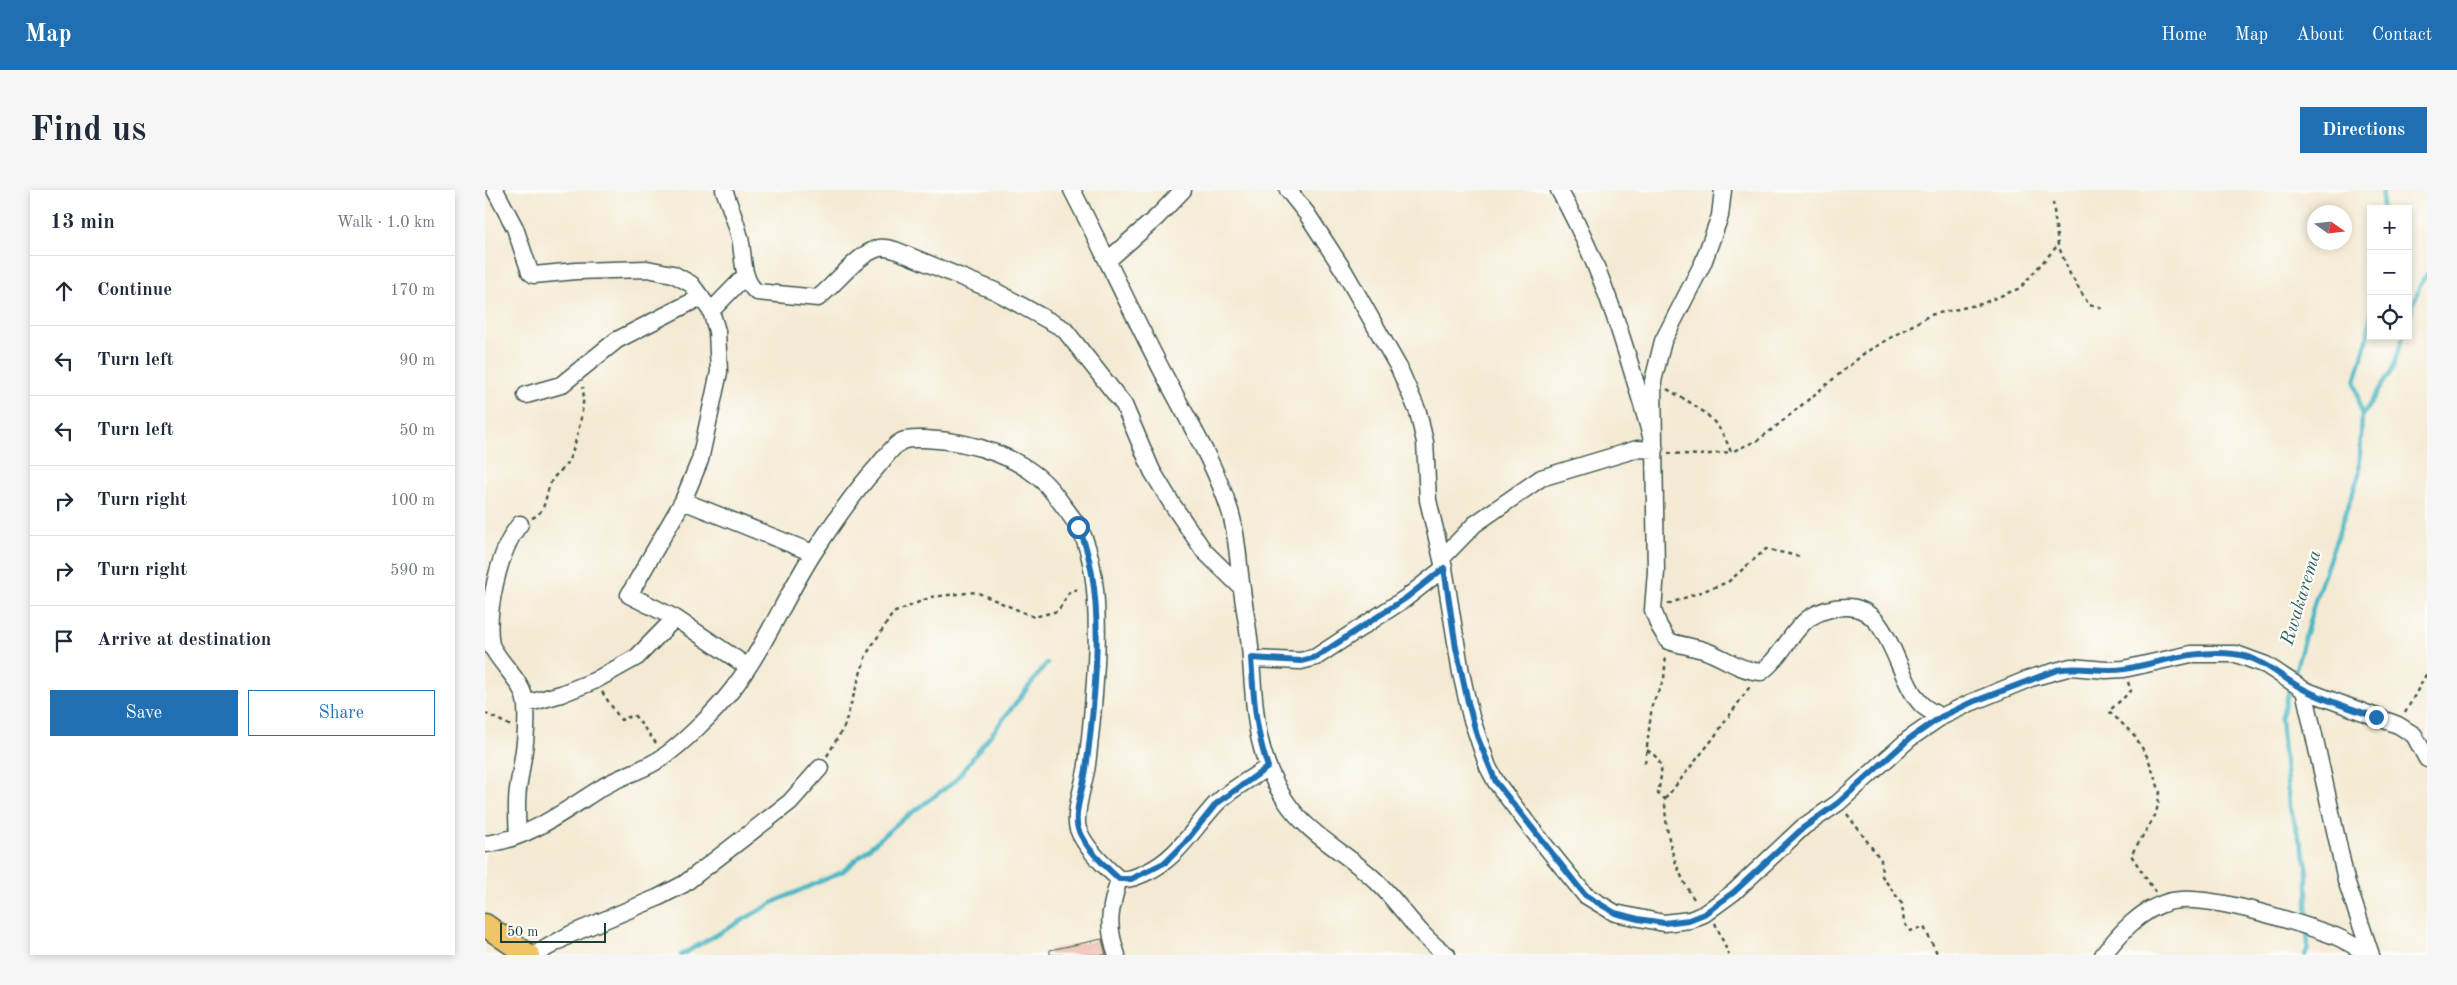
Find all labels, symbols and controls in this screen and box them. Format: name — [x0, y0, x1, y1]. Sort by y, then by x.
text: Map — [25, 23, 72, 47]
text: Home — [2161, 26, 2207, 44]
text: Map — [2235, 26, 2268, 44]
text: About — [2296, 26, 2344, 44]
text: Contact — [2372, 26, 2432, 44]
button: Directions — [2300, 107, 2427, 153]
text: Find us — [30, 113, 146, 148]
north arrow — [2307, 205, 2352, 250]
map controls — [2367, 205, 2412, 340]
button: + — [2367, 205, 2412, 250]
text: 13 min — [50, 212, 115, 233]
text: Walk · 1.0 km — [337, 215, 435, 231]
button: − — [2367, 250, 2412, 295]
icon: ahead — [50, 277, 78, 305]
text: Continue — [97, 281, 172, 300]
text: 170 m — [390, 283, 435, 299]
button: locate — [2367, 295, 2412, 340]
icon: left — [50, 347, 78, 375]
text: Turn left — [97, 351, 174, 370]
text: 90 m — [399, 353, 435, 369]
icon: left — [50, 417, 78, 445]
text: Turn left — [97, 421, 174, 440]
text: 50 m — [399, 423, 435, 439]
icon: right — [50, 487, 78, 515]
text: Turn right — [97, 491, 187, 510]
text: 100 m — [390, 493, 435, 509]
route start — [1067, 516, 1090, 539]
water label: Rwakarema — [2278, 548, 2325, 649]
icon: right — [50, 557, 78, 585]
text: Turn right — [97, 561, 187, 580]
text: 590 m — [390, 563, 435, 579]
icon: arrive — [50, 627, 78, 655]
text: Arrive at destination — [97, 631, 271, 650]
button: Save — [50, 690, 238, 736]
button: Share — [248, 690, 435, 736]
route end — [2365, 706, 2388, 729]
scale bar — [500, 920, 606, 943]
text: 50 m — [507, 925, 538, 939]

